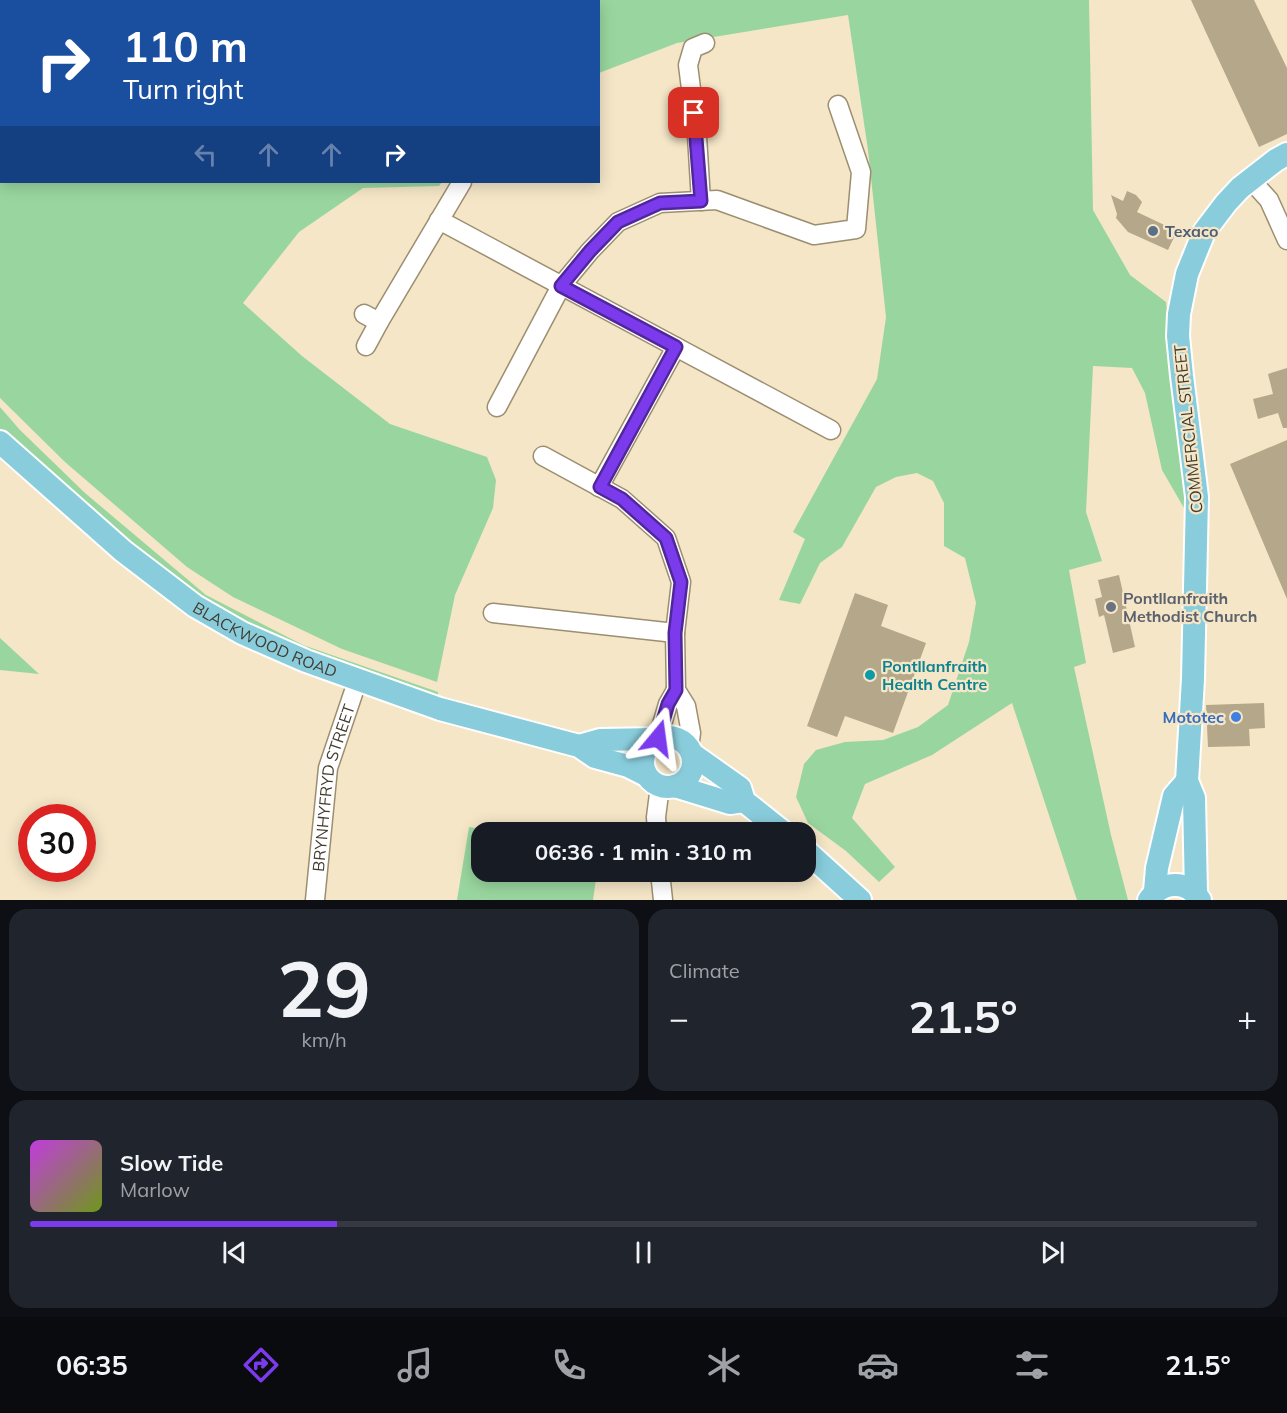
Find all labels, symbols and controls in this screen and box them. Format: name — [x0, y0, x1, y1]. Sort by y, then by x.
text: 110 m — [123, 20, 248, 73]
icon: right — [24, 24, 102, 102]
text: Turn right — [123, 72, 243, 106]
pin — [668, 87, 719, 138]
icon: arrive — [677, 96, 710, 129]
icon: left — [189, 138, 222, 171]
icon: ahead — [252, 138, 285, 171]
icon: ahead — [315, 138, 348, 171]
icon: right — [378, 138, 411, 171]
place label: Texaco — [1165, 221, 1218, 241]
marker: Texaco — [1146, 224, 1160, 238]
street label: COMMERCIAL STREET — [1169, 343, 1207, 514]
place label: Pontllanfraith Methodist Church — [1123, 588, 1257, 626]
street label: BLACKWOOD ROAD — [190, 597, 340, 681]
marker: Pontllanfraith Methodist Church — [1104, 600, 1118, 614]
place label: Pontllanfraith Health Centre — [882, 656, 987, 694]
marker: Pontllanfraith Health Centre — [863, 668, 877, 682]
street label: BRYNHYFRYD STREET — [308, 701, 359, 873]
position arrow — [626, 706, 690, 770]
place label: Mototec — [1162, 707, 1224, 727]
marker: Mototec — [1229, 710, 1243, 724]
speed limit sign: 30 — [18, 804, 96, 882]
text: 06:36 · 1 min · 310 m — [535, 838, 752, 866]
text: 29 — [277, 939, 371, 1037]
text: Climate — [669, 958, 740, 983]
text: 21.5° — [908, 988, 1018, 1044]
text: − — [669, 997, 689, 1038]
text: + — [1237, 997, 1257, 1038]
text: km/h — [301, 1027, 347, 1052]
text: Slow Tide — [120, 1149, 223, 1177]
text: Marlow — [120, 1177, 190, 1202]
icon: previous — [218, 1236, 251, 1269]
icon: pause — [627, 1236, 660, 1269]
icon: next — [1036, 1236, 1069, 1269]
icon: directions — [240, 1344, 282, 1386]
icon: music — [394, 1344, 436, 1386]
icon: phone — [548, 1344, 590, 1386]
icon: climate — [703, 1344, 745, 1386]
icon: car — [857, 1344, 899, 1386]
icon: filters — [1011, 1344, 1053, 1386]
text: 06:35 — [56, 1348, 128, 1382]
text: 21.5° — [1165, 1348, 1231, 1382]

